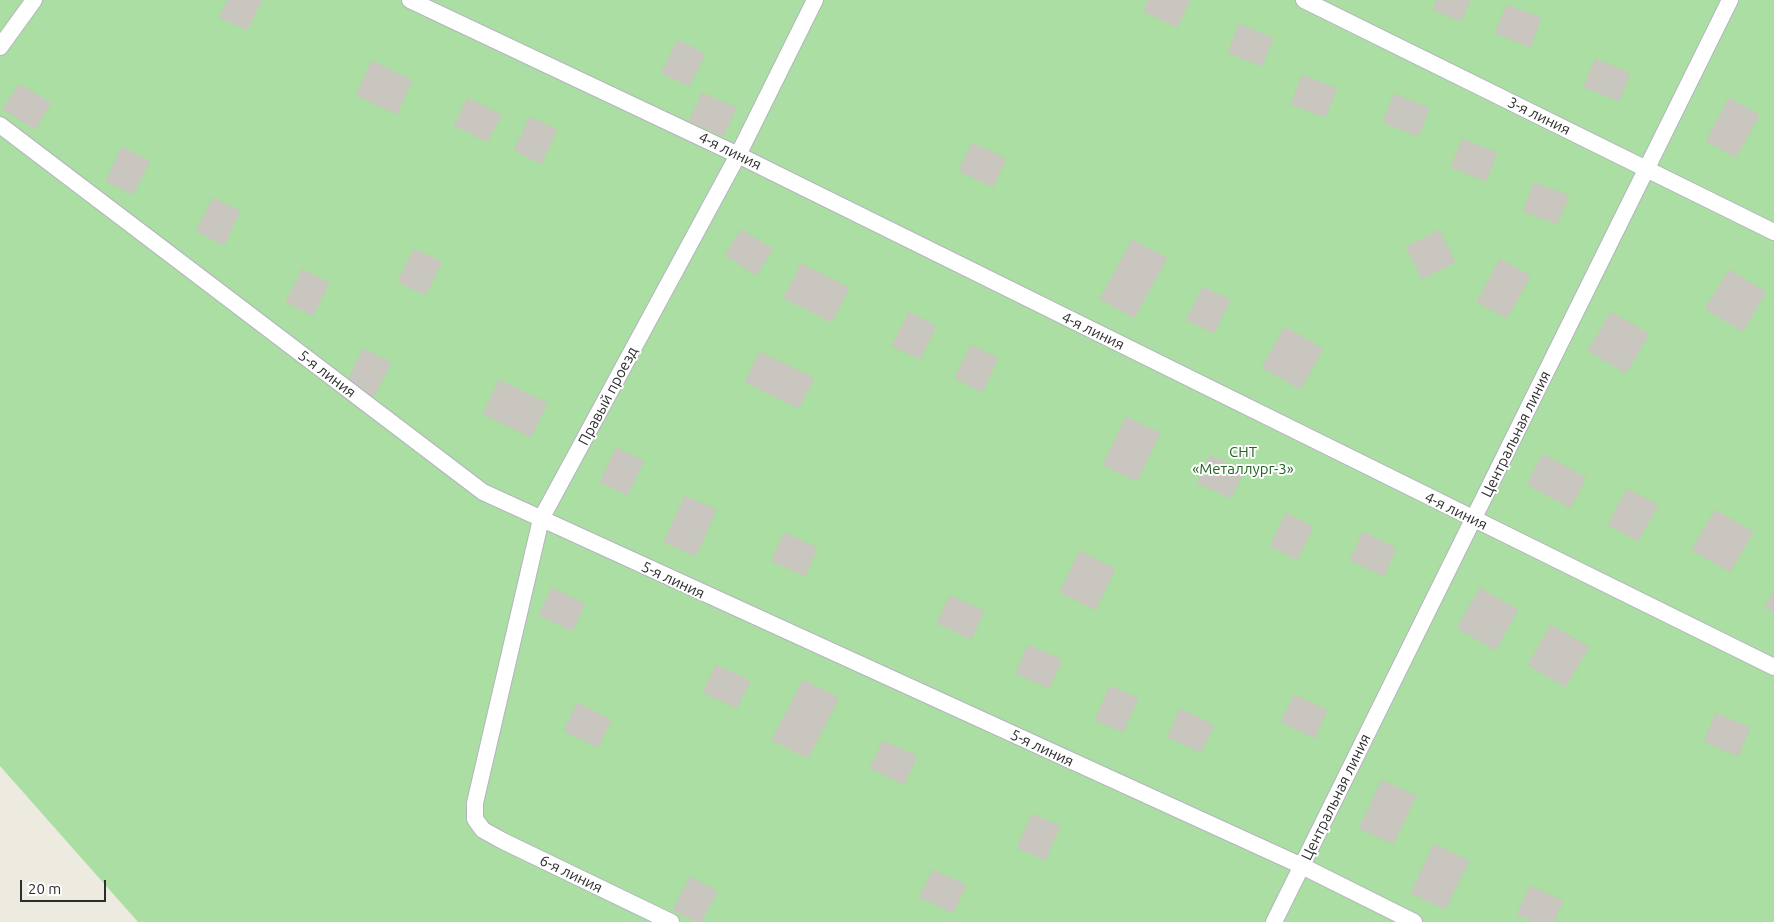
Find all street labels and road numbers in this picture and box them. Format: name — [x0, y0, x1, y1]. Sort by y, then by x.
street label: 3-я линия — [1505, 93, 1573, 139]
street label: 4-я линия — [696, 128, 764, 174]
street label: 4-я линия — [1059, 308, 1127, 354]
street label: Правый проезд — [574, 344, 642, 448]
street label: 5-я линия — [295, 346, 359, 402]
street label: Центральная линия — [1478, 368, 1554, 500]
street label: 4-я линия — [1422, 488, 1490, 534]
street label: 5-я линия — [639, 558, 707, 602]
street label: 5-я линия — [1008, 726, 1076, 770]
street label: Центральная линия — [1298, 731, 1374, 863]
street label: 6-я линия — [537, 851, 605, 897]

